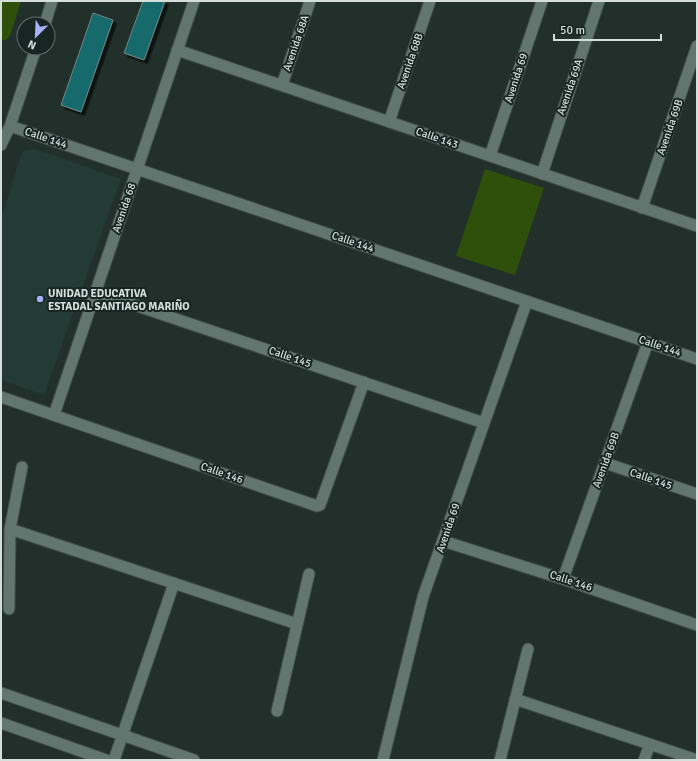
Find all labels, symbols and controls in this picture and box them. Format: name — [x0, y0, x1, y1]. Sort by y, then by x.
street label: Avenida 68A — [280, 13, 312, 73]
north arrow — [16, 16, 56, 56]
scale bar — [554, 16, 661, 42]
text: 50 m — [560, 23, 585, 38]
street label: Avenida 68B — [394, 31, 426, 91]
text: N — [26, 37, 38, 52]
street label: Avenida 69 — [502, 51, 530, 105]
street label: Avenida 69A — [554, 57, 586, 117]
street label: Avenida 69B — [654, 97, 686, 157]
street label: Calle 144 — [23, 125, 69, 151]
street label: Calle 143 — [414, 125, 460, 151]
street label: Avenida 68 — [109, 181, 139, 235]
street label: Calle 144 — [330, 229, 376, 255]
place label: UNIDAD EDUCATIVA ESTADAL SANTIAGO MARIÑO — [48, 287, 190, 313]
marker: UNIDAD EDUCATIVA ESTADAL SANTIAGO MARIÑO — [35, 294, 45, 304]
street label: Calle 144 — [637, 333, 683, 359]
street label: Calle 145 — [267, 344, 313, 370]
street label: Avenida 69B — [590, 430, 622, 490]
street label: Calle 146 — [199, 460, 245, 486]
street label: Calle 145 — [628, 466, 674, 492]
street label: Avenida 69 — [433, 501, 463, 555]
street label: Calle 146 — [548, 568, 594, 594]

